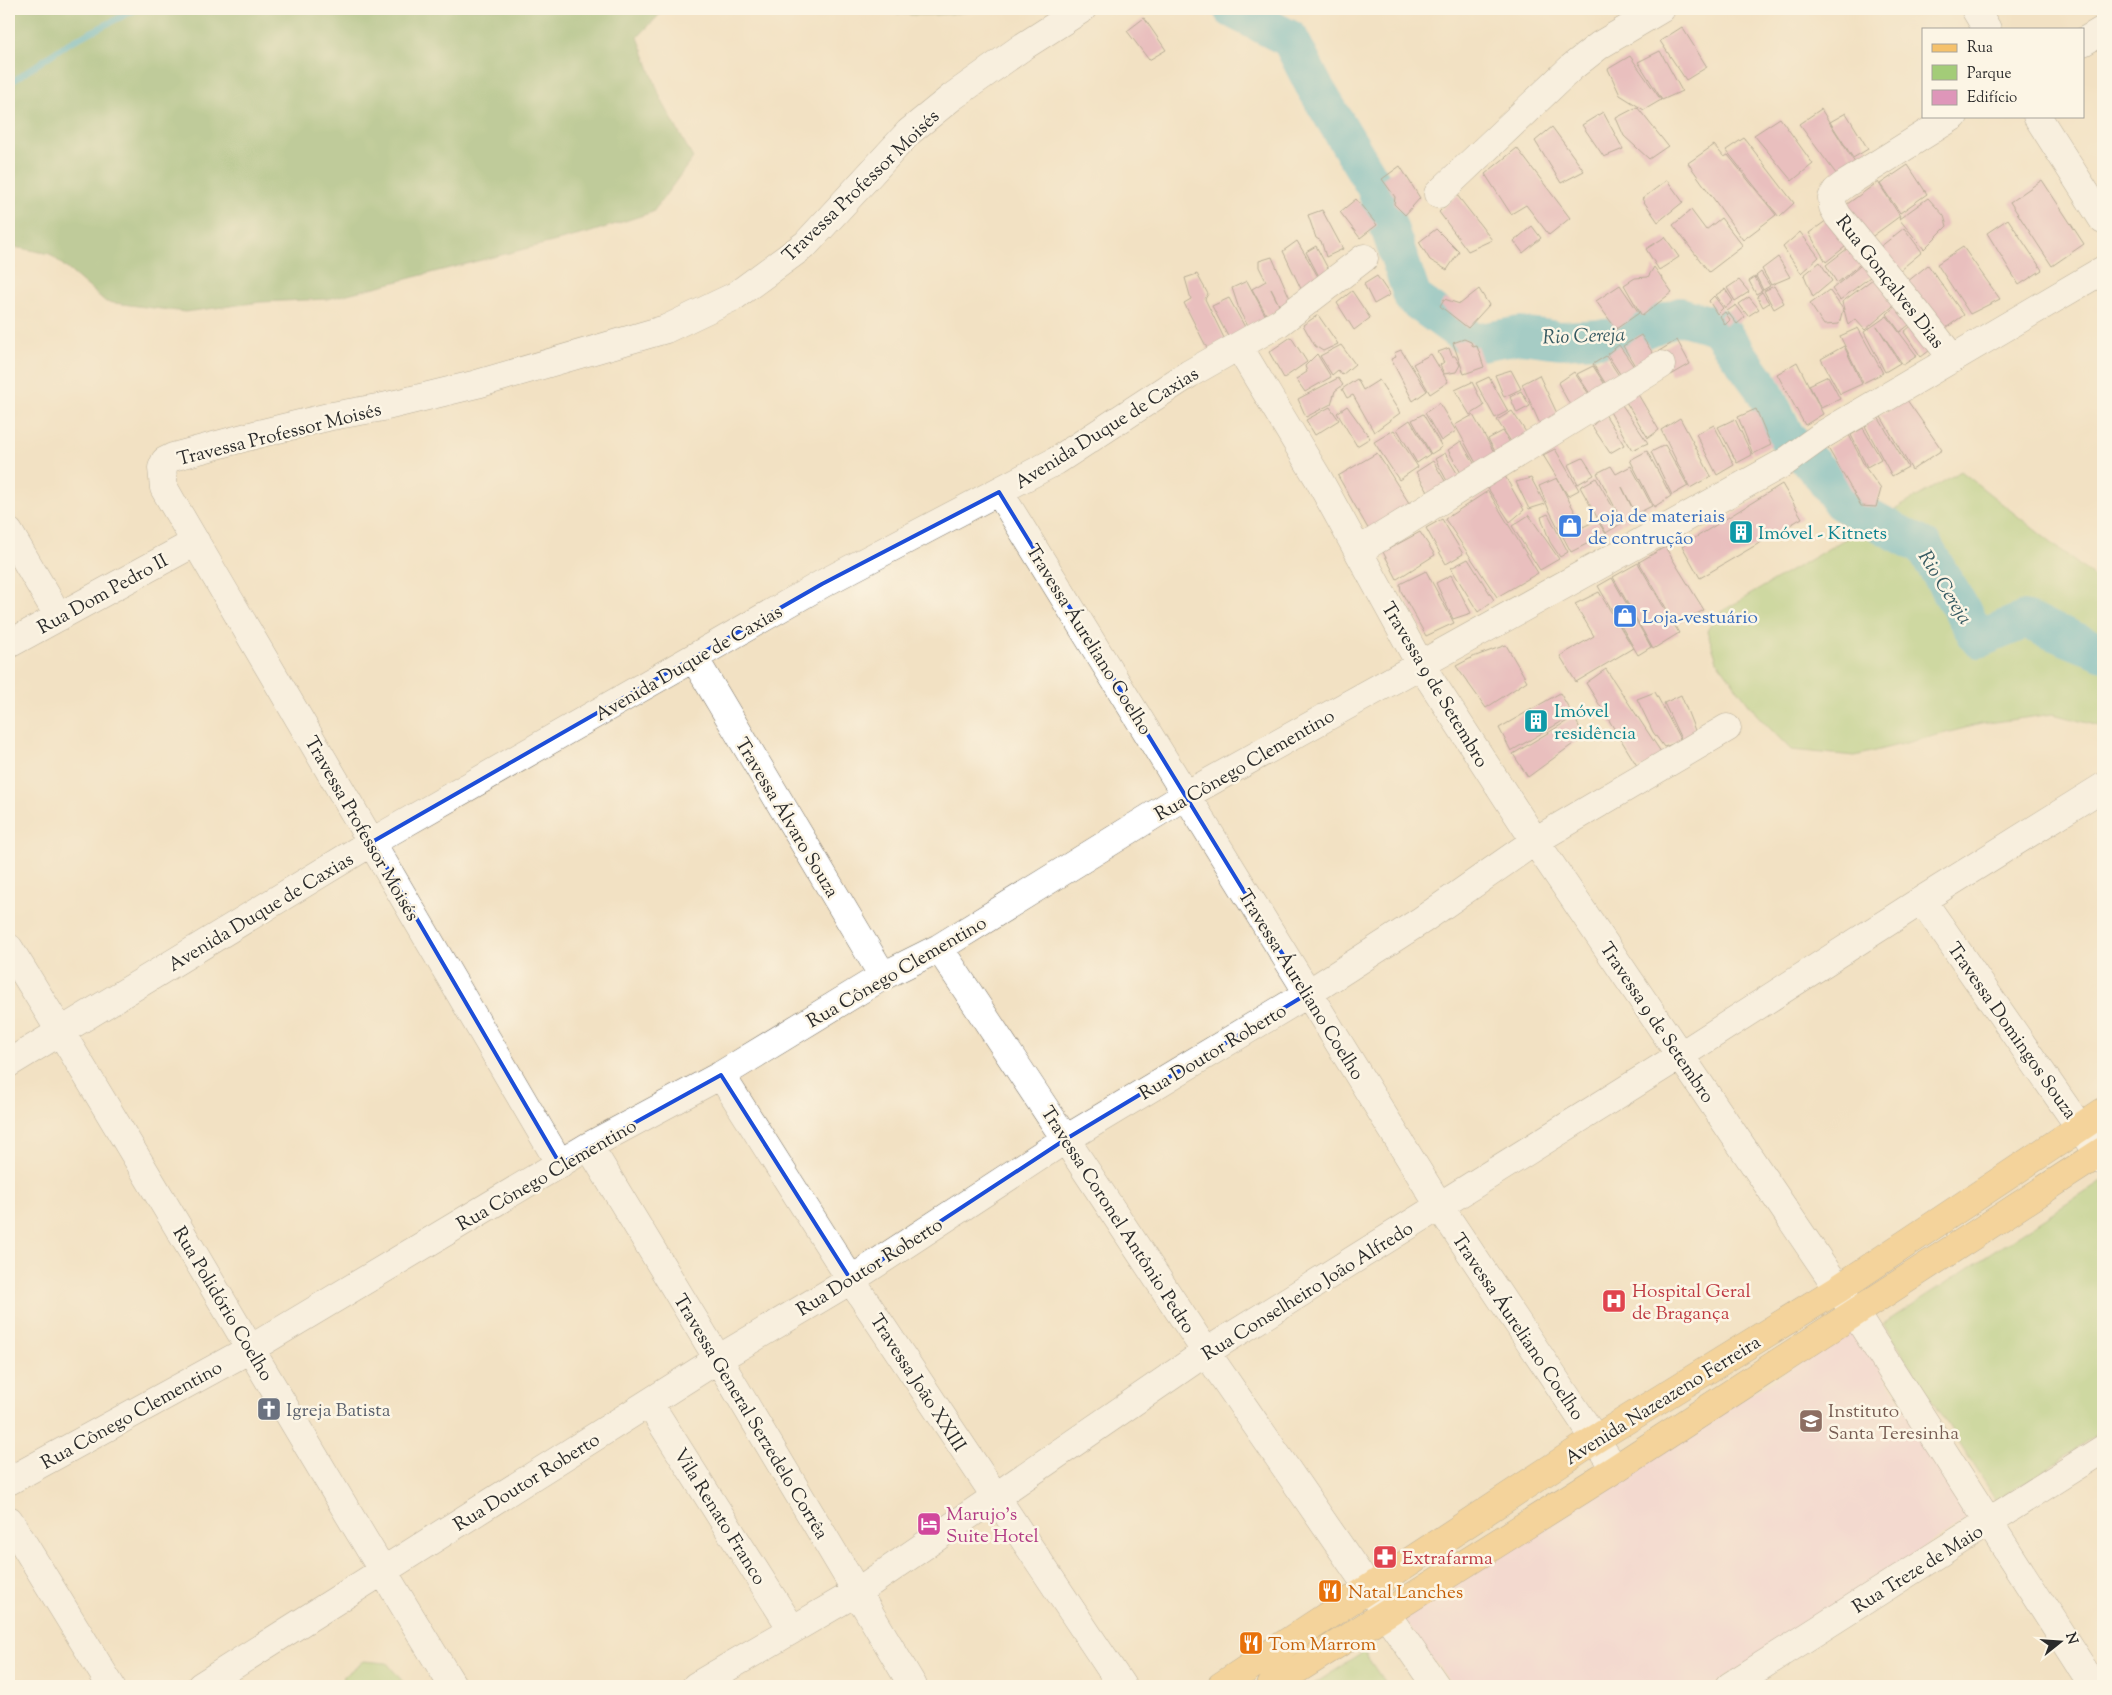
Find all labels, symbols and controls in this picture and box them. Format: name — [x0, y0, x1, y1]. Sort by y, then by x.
legend — [1922, 28, 2084, 118]
text: Rua — [1967, 38, 1993, 59]
text: Parque — [1967, 64, 2011, 85]
text: Edifício — [1967, 88, 2017, 109]
street label: Travessa Professor Moisés — [777, 104, 946, 269]
street label: Rua Gonçalves Dias — [1828, 210, 1950, 355]
water label: Rio Cereja — [1542, 322, 1626, 353]
street label: Avenida Duque de Caxias — [1010, 361, 1204, 497]
street label: Travessa Professor Moisés — [175, 397, 385, 474]
place label: Loja de materiais de contrução — [1588, 504, 1725, 553]
shop icon: Loja de materiais de contrução — [1557, 513, 1583, 539]
building icon: Imóvel - Kitnets — [1728, 519, 1754, 545]
place label: Imóvel - Kitnets — [1758, 521, 1887, 548]
street label: Travessa Áureliano Coelho — [1018, 540, 1158, 741]
water label: Rio Cereja — [1910, 545, 1978, 631]
street label: Rua Dom Pedro II — [33, 548, 173, 642]
street label: Travessa 9 de Setembro — [1374, 597, 1494, 773]
street label: Avenida Duque de Caxias — [591, 599, 788, 729]
shop icon: Loja-vestuário — [1612, 603, 1638, 629]
place label: Loja-vestuário — [1642, 605, 1758, 632]
place label: Imóvel residência — [1554, 699, 1636, 748]
street label: Rua Cônego Clementino — [1150, 704, 1340, 829]
building icon: Imóvel residência — [1523, 708, 1549, 734]
street label: Travessa Professor Moisés — [297, 732, 425, 927]
street label: Travessa Álvaro Souza — [727, 733, 845, 904]
street label: Avenida Duque de Caxias — [163, 847, 359, 979]
street label: Travessa Áureliano Coelho — [1230, 885, 1370, 1086]
street label: Rua Cônego Clementino — [802, 911, 992, 1036]
street label: Travessa Domingos Souza — [1940, 937, 2083, 1126]
street label: Travessa 9 de Setembro — [1592, 938, 1720, 1109]
street label: Rua Doutor Roberto — [1134, 998, 1292, 1108]
street label: Travessa Coronel Antônio Pedro — [1033, 1101, 1201, 1339]
street label: Rua Cônego Clementino — [452, 1114, 642, 1239]
street label: Rua Doutor Roberto — [792, 1212, 949, 1324]
street label: Rua Conselheiro João Alfredo — [1197, 1216, 1419, 1368]
street label: Rua Polidório Coelho — [165, 1222, 279, 1387]
street label: Travessa Áureliano Coelho — [1444, 1228, 1590, 1426]
place label: Hospital Geral de Bragança — [1632, 1279, 1751, 1328]
hospital icon: Hospital Geral de Bragança — [1601, 1288, 1627, 1314]
street label: Travessa General Serzedelo Corrêa — [666, 1289, 834, 1545]
street label: Travessa João XXIII — [862, 1309, 972, 1458]
street label: Avenida Nazeazeno Ferreira — [1560, 1330, 1767, 1473]
street label: Rua Cônego Clementino — [37, 1355, 228, 1477]
church icon: Igreja Batista — [256, 1396, 282, 1422]
place label: Igreja Batista — [286, 1398, 391, 1425]
place label: Instituto Santa Teresinha — [1828, 1399, 1959, 1448]
school or university icon: Instituto Santa Teresinha — [1798, 1408, 1824, 1434]
street label: Rua Doutor Roberto — [449, 1427, 606, 1539]
street label: Vila Renato Franco — [666, 1444, 772, 1591]
place label: Marujo's Suite Hotel — [946, 1502, 1039, 1551]
hotel icon: Marujo's Suite Hotel — [916, 1511, 942, 1537]
street label: Rua Treze de Maio — [1848, 1519, 1989, 1621]
pharmacy icon: Extrafarma — [1372, 1544, 1398, 1570]
place label: Extrafarma — [1402, 1546, 1493, 1573]
restaurant icon: Natal Lanches — [1317, 1578, 1343, 1604]
place label: Natal Lanches — [1348, 1580, 1463, 1607]
north arrow — [2034, 1618, 2084, 1668]
restaurant icon: Tom Marrom — [1238, 1630, 1264, 1656]
text: N — [2059, 1631, 2082, 1647]
place label: Tom Marrom — [1268, 1632, 1376, 1659]

